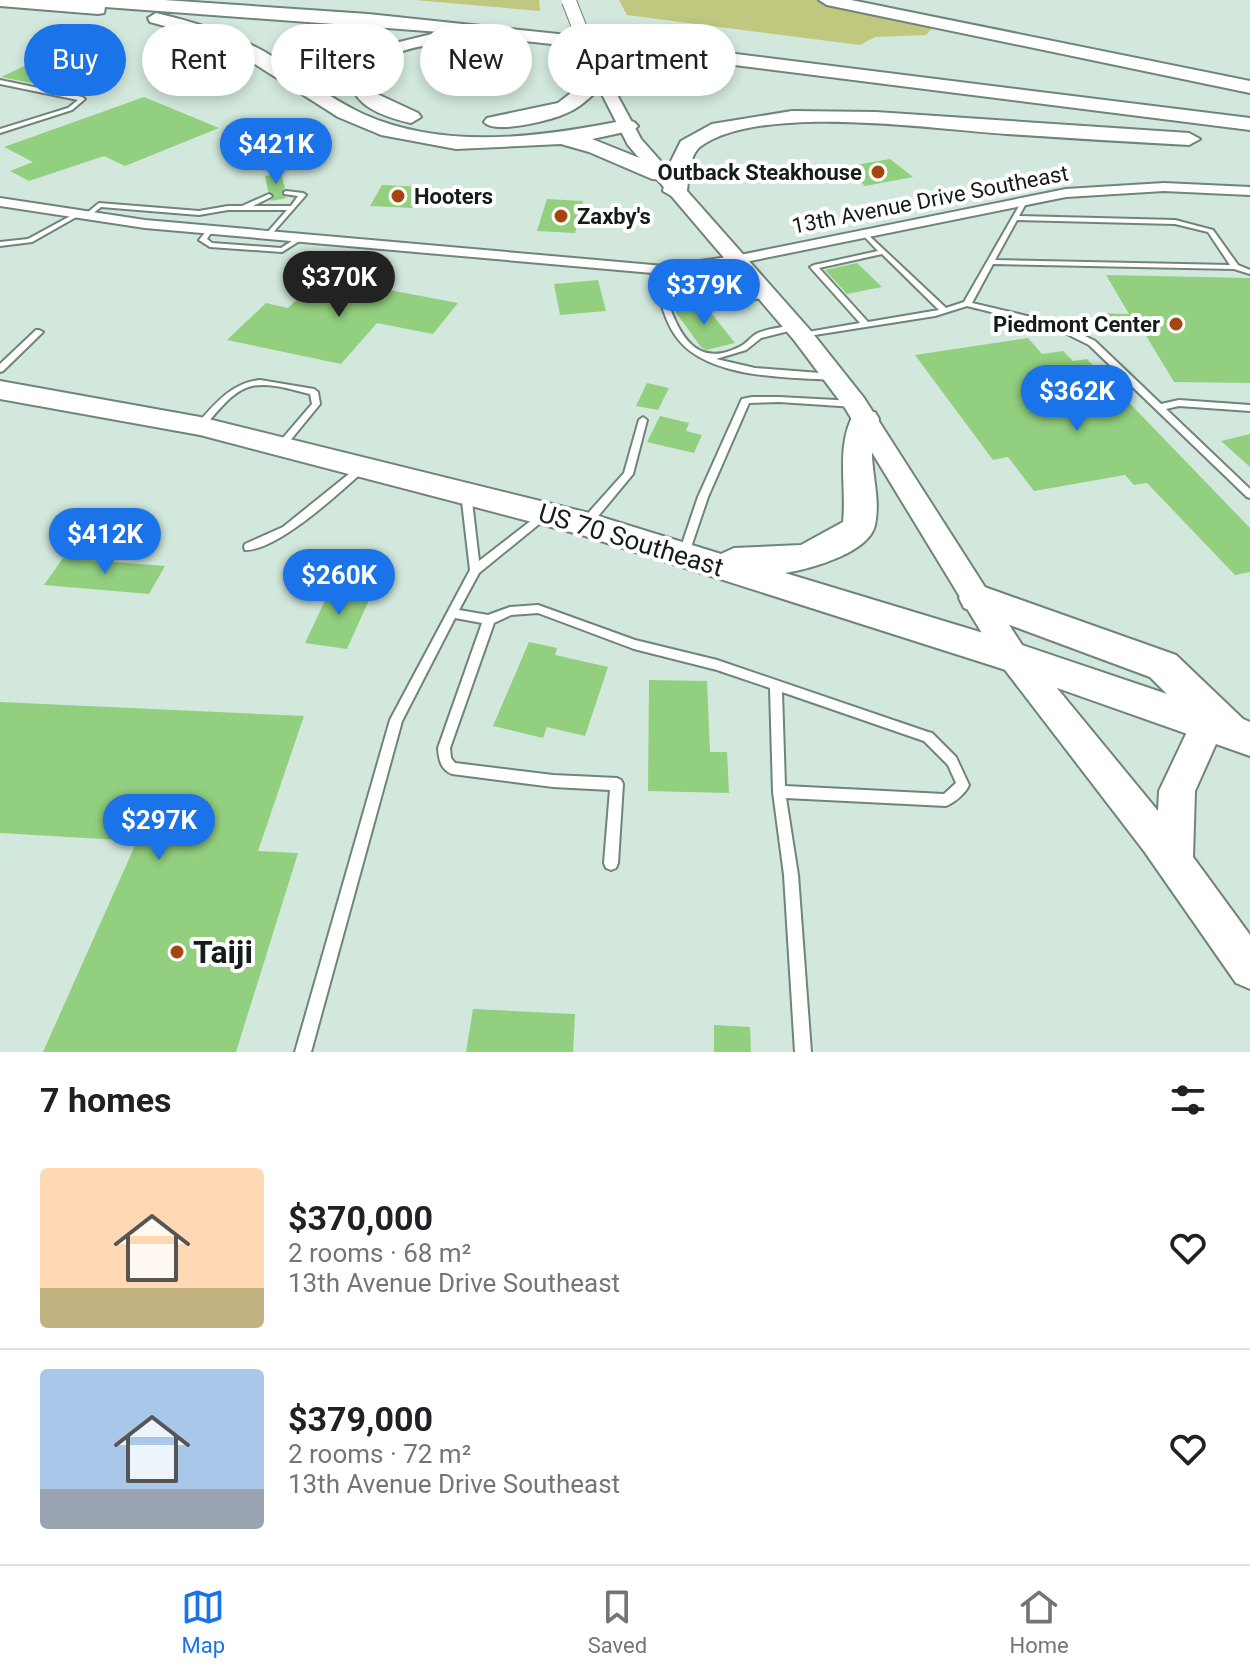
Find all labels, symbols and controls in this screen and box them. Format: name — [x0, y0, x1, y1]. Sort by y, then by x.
chip: Buy — [24, 24, 126, 96]
chip: Rent — [142, 24, 255, 96]
chip: Filters — [271, 24, 404, 96]
chip: New — [420, 24, 532, 96]
chip: Apartment — [548, 24, 736, 96]
pin: $421K — [220, 118, 332, 186]
text: $421K — [238, 129, 314, 159]
place label: Outback Steakhouse — [658, 160, 862, 185]
street label: 13th Avenue Drive Southeast — [790, 160, 1070, 239]
marker: Outback Steakhouse — [869, 163, 887, 181]
place label: Hooters — [414, 184, 493, 209]
marker: Hooters — [389, 187, 407, 205]
place label: Zaxby's — [577, 204, 651, 229]
marker: Zaxby's — [552, 207, 570, 225]
pin: $370K — [283, 251, 395, 319]
pin: $379K — [648, 259, 760, 327]
text: $370K — [301, 262, 377, 292]
text: $379K — [666, 270, 742, 300]
place label: Piedmont Center — [993, 312, 1160, 337]
marker: Piedmont Center — [1167, 315, 1185, 333]
pin: $362K — [1021, 365, 1133, 433]
text: $362K — [1039, 376, 1115, 406]
street label: US 70 Southeast — [535, 498, 727, 582]
pin: $412K — [49, 508, 161, 576]
text: $412K — [67, 519, 143, 549]
pin: $260K — [283, 549, 395, 617]
text: $260K — [301, 560, 377, 590]
pin: $297K — [103, 794, 215, 862]
text: $297K — [121, 805, 197, 835]
place label: Taiji — [193, 933, 253, 971]
marker: Taiji — [168, 943, 186, 961]
icon: filters — [1166, 1078, 1210, 1122]
text: 7 homes — [40, 1080, 171, 1120]
text: $370,000 — [288, 1198, 433, 1238]
icon: home — [104, 1200, 200, 1296]
icon: heart — [1166, 1226, 1210, 1270]
text: 2 rooms · 68 m² — [288, 1238, 471, 1268]
text: 13th Avenue Drive Southeast — [288, 1268, 620, 1298]
text: $379,000 — [288, 1399, 433, 1439]
icon: home — [104, 1401, 200, 1497]
icon: heart — [1166, 1427, 1210, 1471]
text: 2 rooms · 72 m² — [288, 1439, 471, 1469]
text: 13th Avenue Drive Southeast — [288, 1469, 620, 1499]
tab: Map — [181, 1585, 225, 1658]
tab: Saved — [588, 1585, 647, 1658]
tab: Home — [1010, 1585, 1069, 1658]

